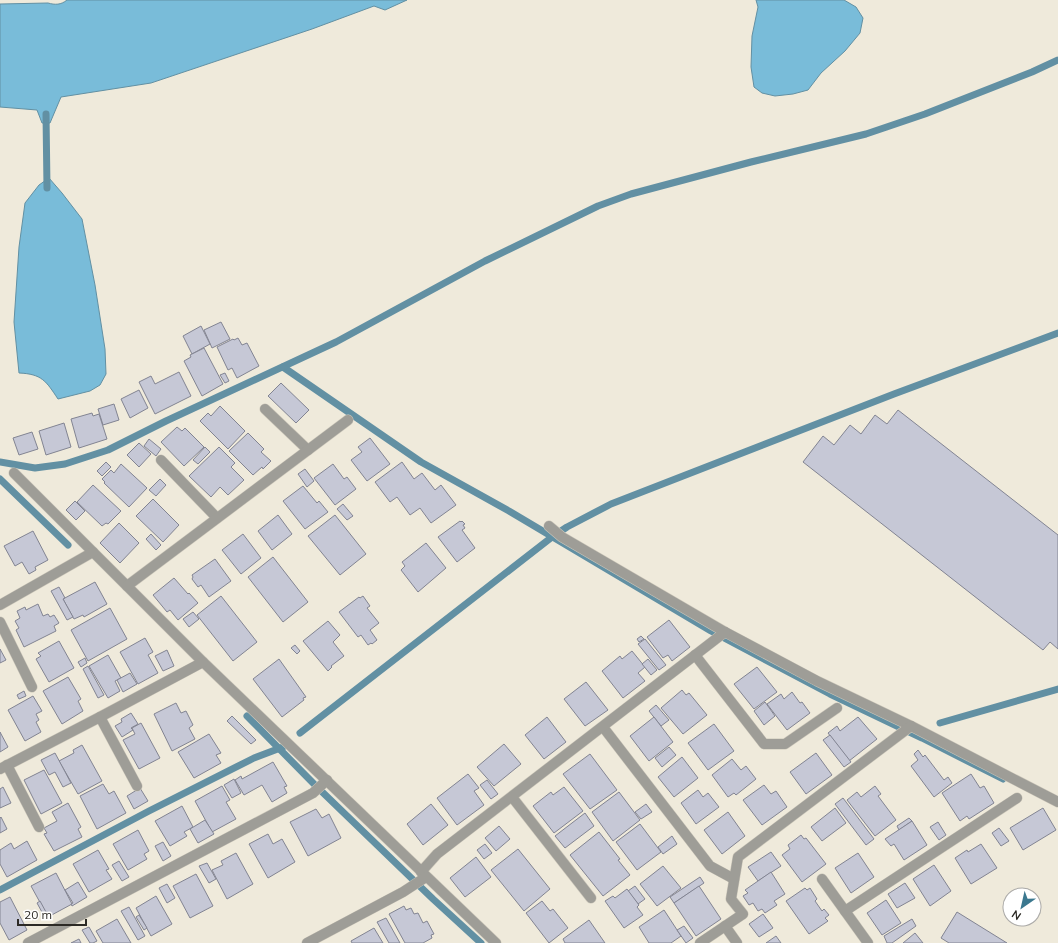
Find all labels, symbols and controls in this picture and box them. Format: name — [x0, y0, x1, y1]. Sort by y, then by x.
north arrow — [1002, 887, 1042, 927]
scale bar — [18, 901, 86, 927]
text: 20 m — [24, 907, 52, 922]
text: N — [1009, 907, 1024, 923]

